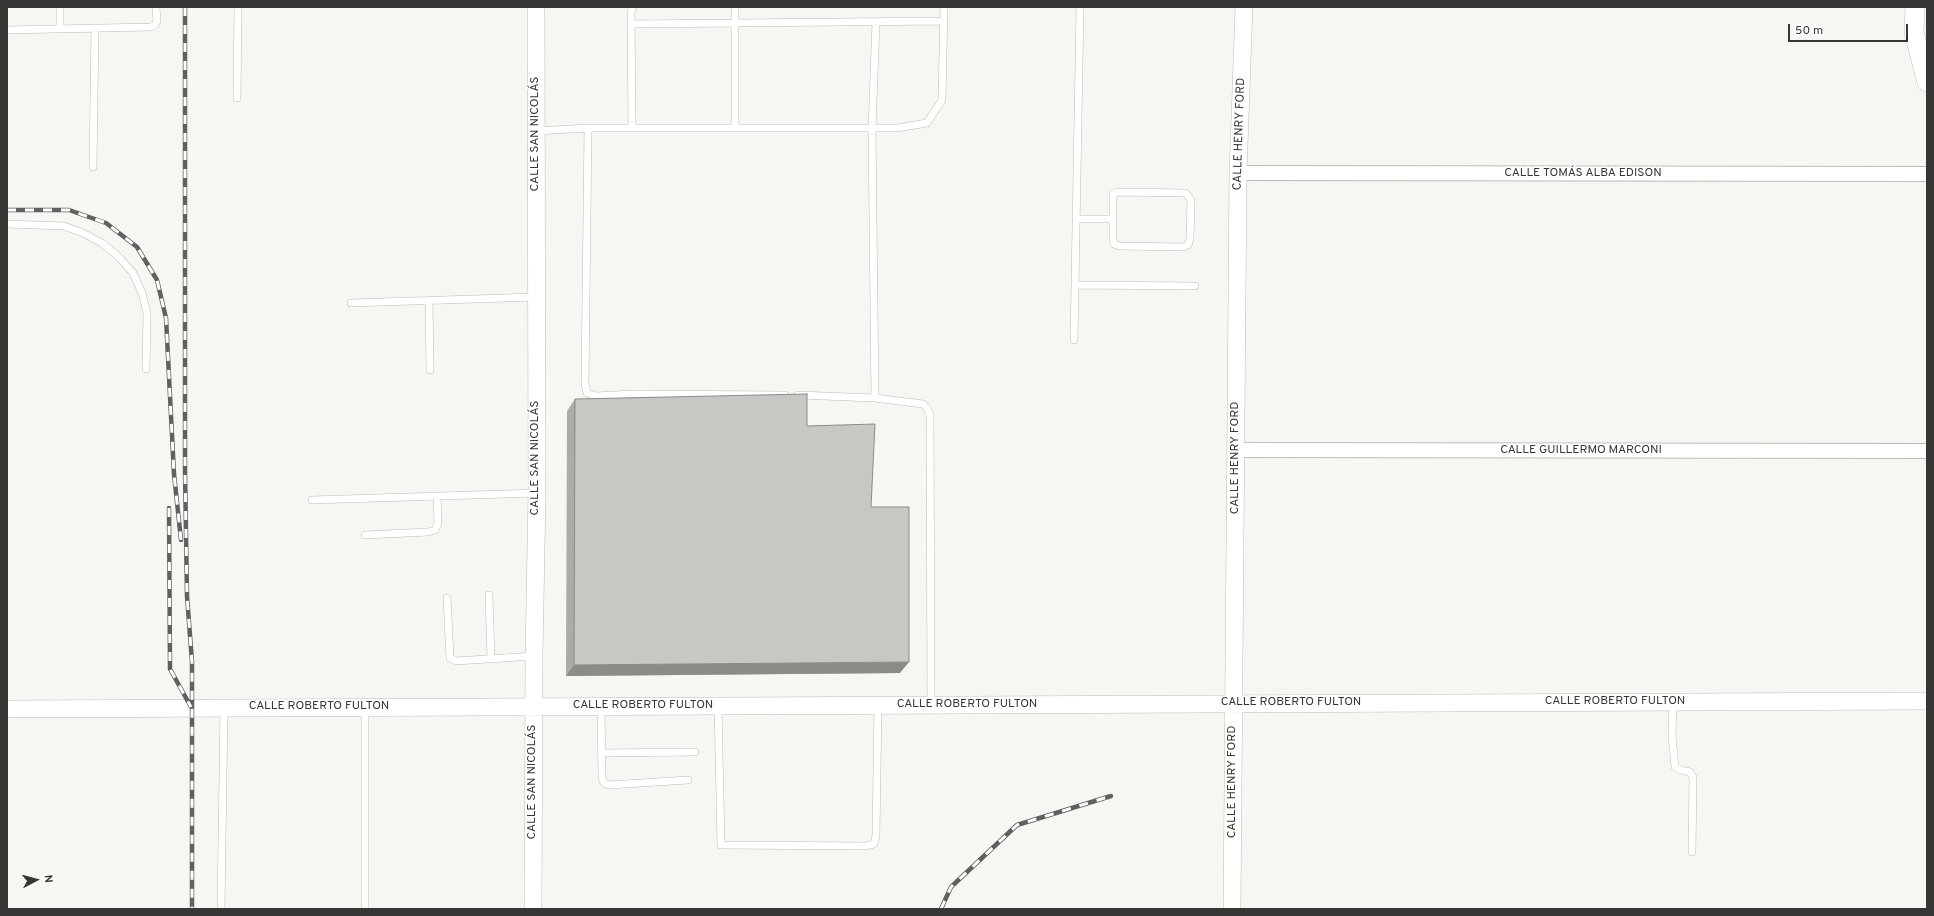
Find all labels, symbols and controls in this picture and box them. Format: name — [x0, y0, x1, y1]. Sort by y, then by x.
scale bar — [1790, 16, 1910, 42]
text: 50 m — [1795, 23, 1823, 39]
street label: CALLE SAN NICOLÁS — [529, 76, 543, 192]
street label: CALLE HENRY FORD — [1231, 77, 1249, 191]
street label: CALLE TOMÁS ALBA EDISON — [1504, 167, 1662, 181]
street label: CALLE SAN NICOLÁS — [529, 400, 543, 516]
street label: CALLE HENRY FORD — [1229, 402, 1243, 514]
street label: CALLE GUILLERMO MARCONI — [1500, 444, 1662, 458]
street label: CALLE ROBERTO FULTON — [1545, 695, 1685, 709]
street label: CALLE ROBERTO FULTON — [1221, 696, 1361, 710]
street label: CALLE ROBERTO FULTON — [897, 698, 1037, 712]
street label: CALLE ROBERTO FULTON — [573, 699, 713, 713]
street label: CALLE ROBERTO FULTON — [249, 700, 389, 714]
street label: CALLE SAN NICOLÁS — [526, 724, 540, 840]
street label: CALLE HENRY FORD — [1226, 726, 1240, 838]
north arrow — [16, 860, 56, 900]
text: N — [41, 874, 55, 883]

